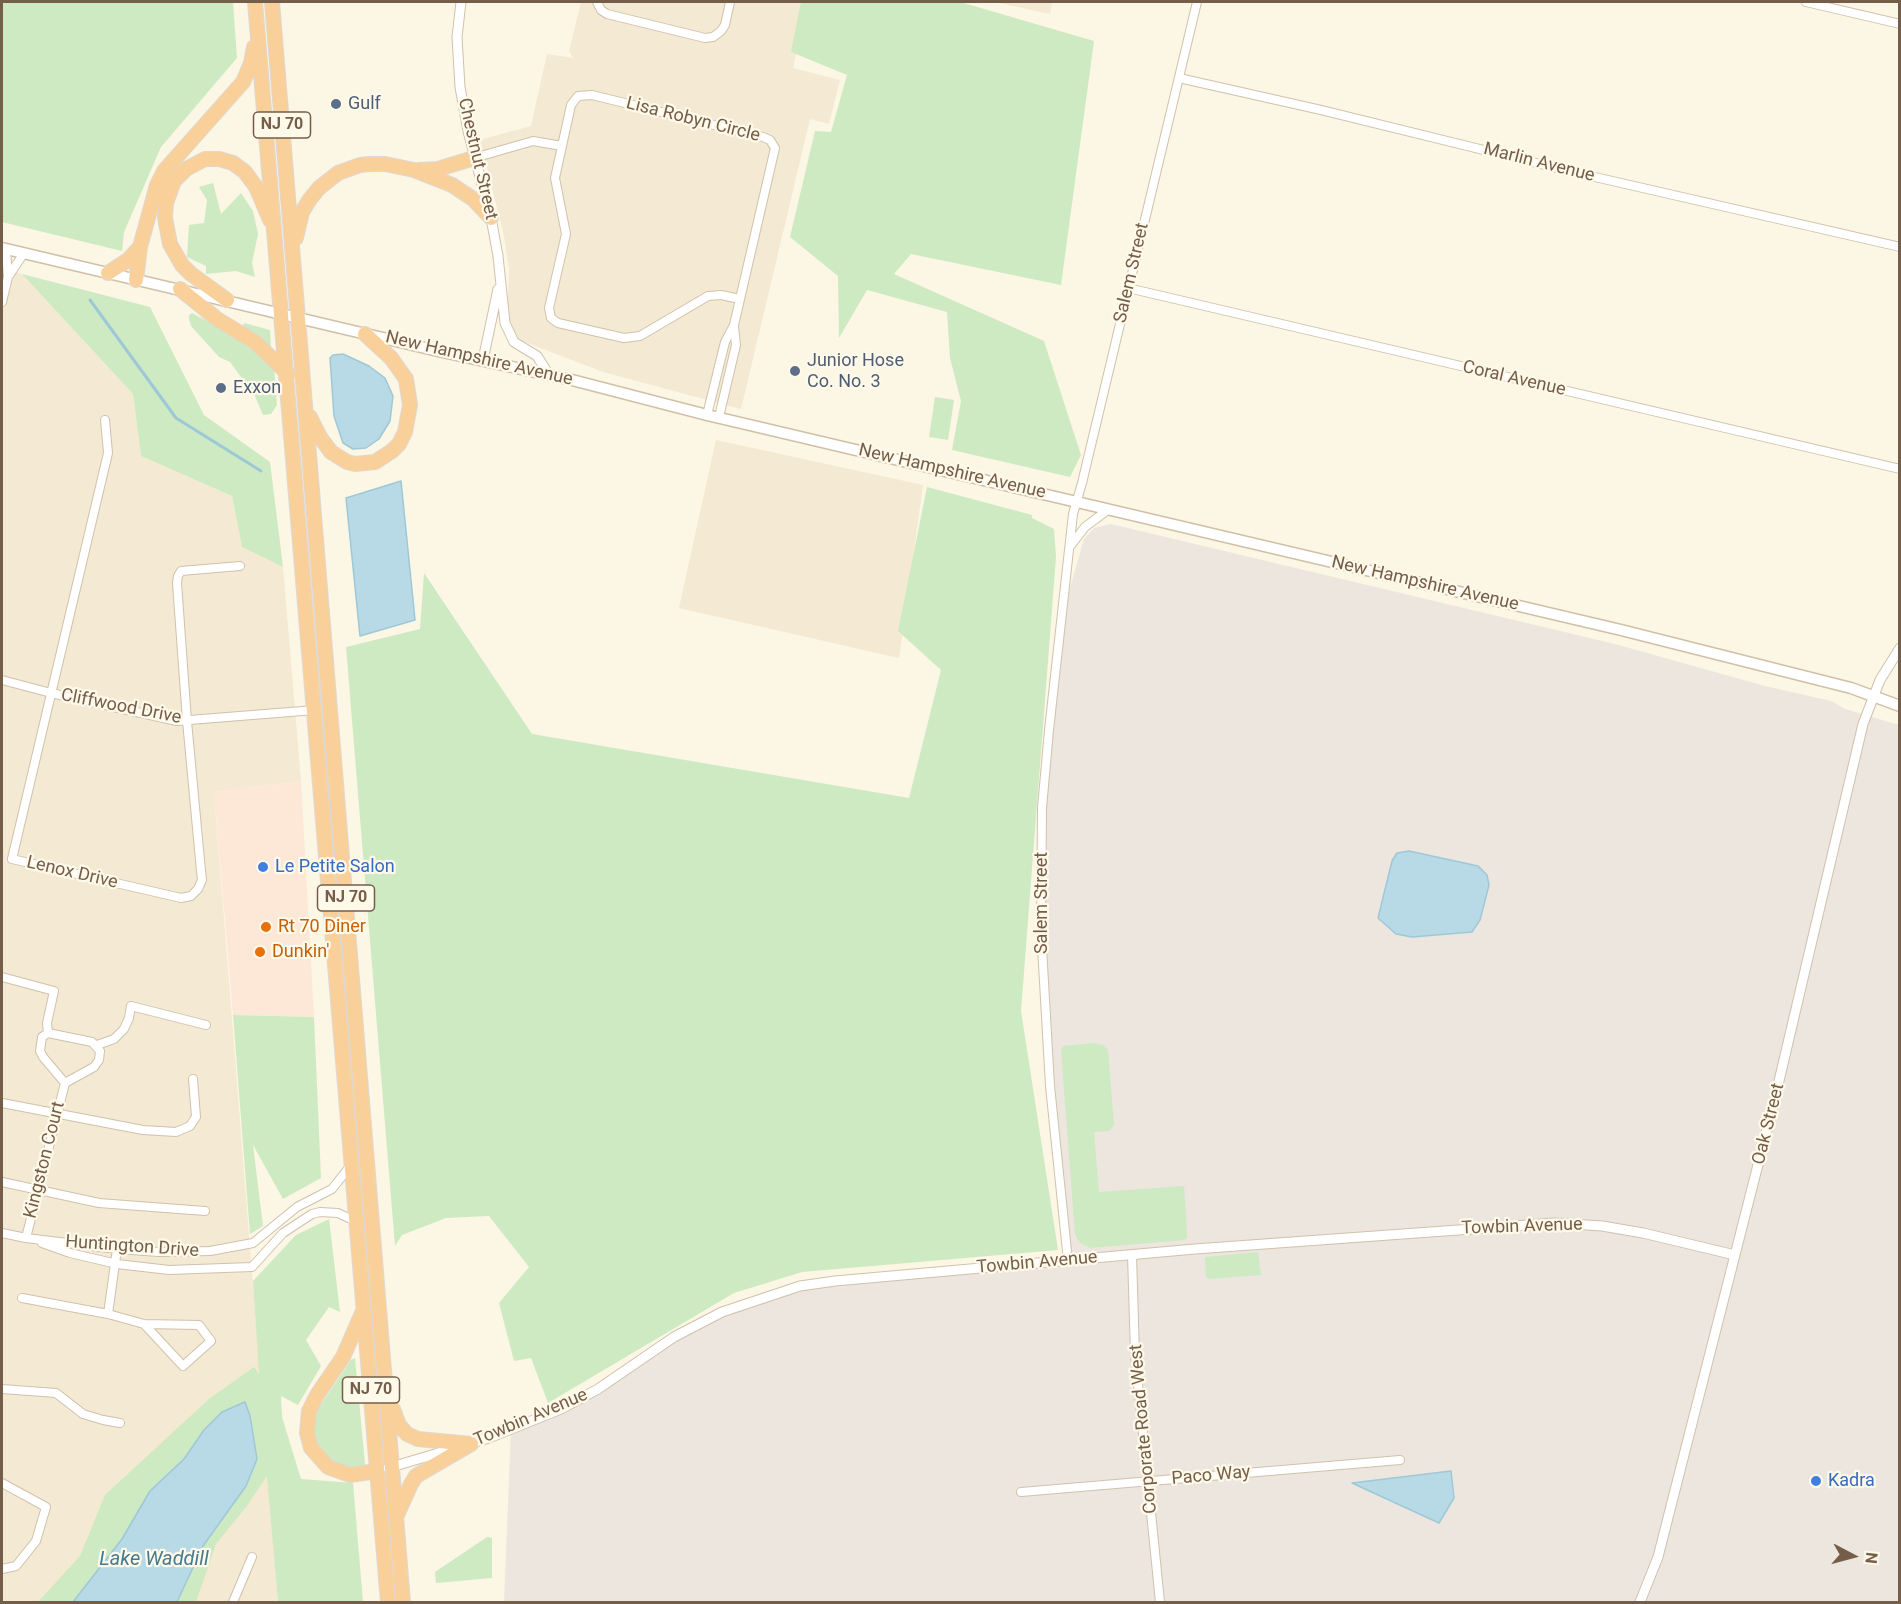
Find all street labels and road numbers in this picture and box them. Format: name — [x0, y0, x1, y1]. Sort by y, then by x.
street label: Lisa Robyn Circle — [624, 93, 762, 147]
street label: Chestnut Street — [453, 96, 501, 222]
road number: NJ 70 — [254, 112, 310, 138]
street label: Marlin Avenue — [1481, 139, 1597, 187]
street label: Salem Street — [1110, 221, 1154, 325]
street label: New Hampshire Avenue — [383, 327, 575, 391]
street label: Coral Avenue — [1460, 357, 1568, 401]
street label: New Hampshire Avenue — [856, 440, 1048, 504]
street label: New Hampshire Avenue — [1329, 552, 1521, 616]
street label: Cliffwood Drive — [59, 685, 183, 729]
street label: Lenox Drive — [24, 852, 120, 894]
street label: Salem Street — [1031, 852, 1053, 954]
road number: NJ 70 — [318, 885, 374, 911]
street label: Oak Street — [1748, 1081, 1790, 1167]
street label: Kingston Court — [20, 1099, 70, 1221]
street label: Towbin Avenue — [1461, 1214, 1583, 1240]
street label: Huntington Drive — [64, 1232, 200, 1262]
street label: Towbin Avenue — [976, 1247, 1098, 1279]
street label: Corporate Road West — [1126, 1343, 1162, 1515]
road number: NJ 70 — [342, 1377, 400, 1403]
street label: Towbin Avenue — [471, 1384, 591, 1452]
street label: Paco Way — [1171, 1462, 1251, 1490]

